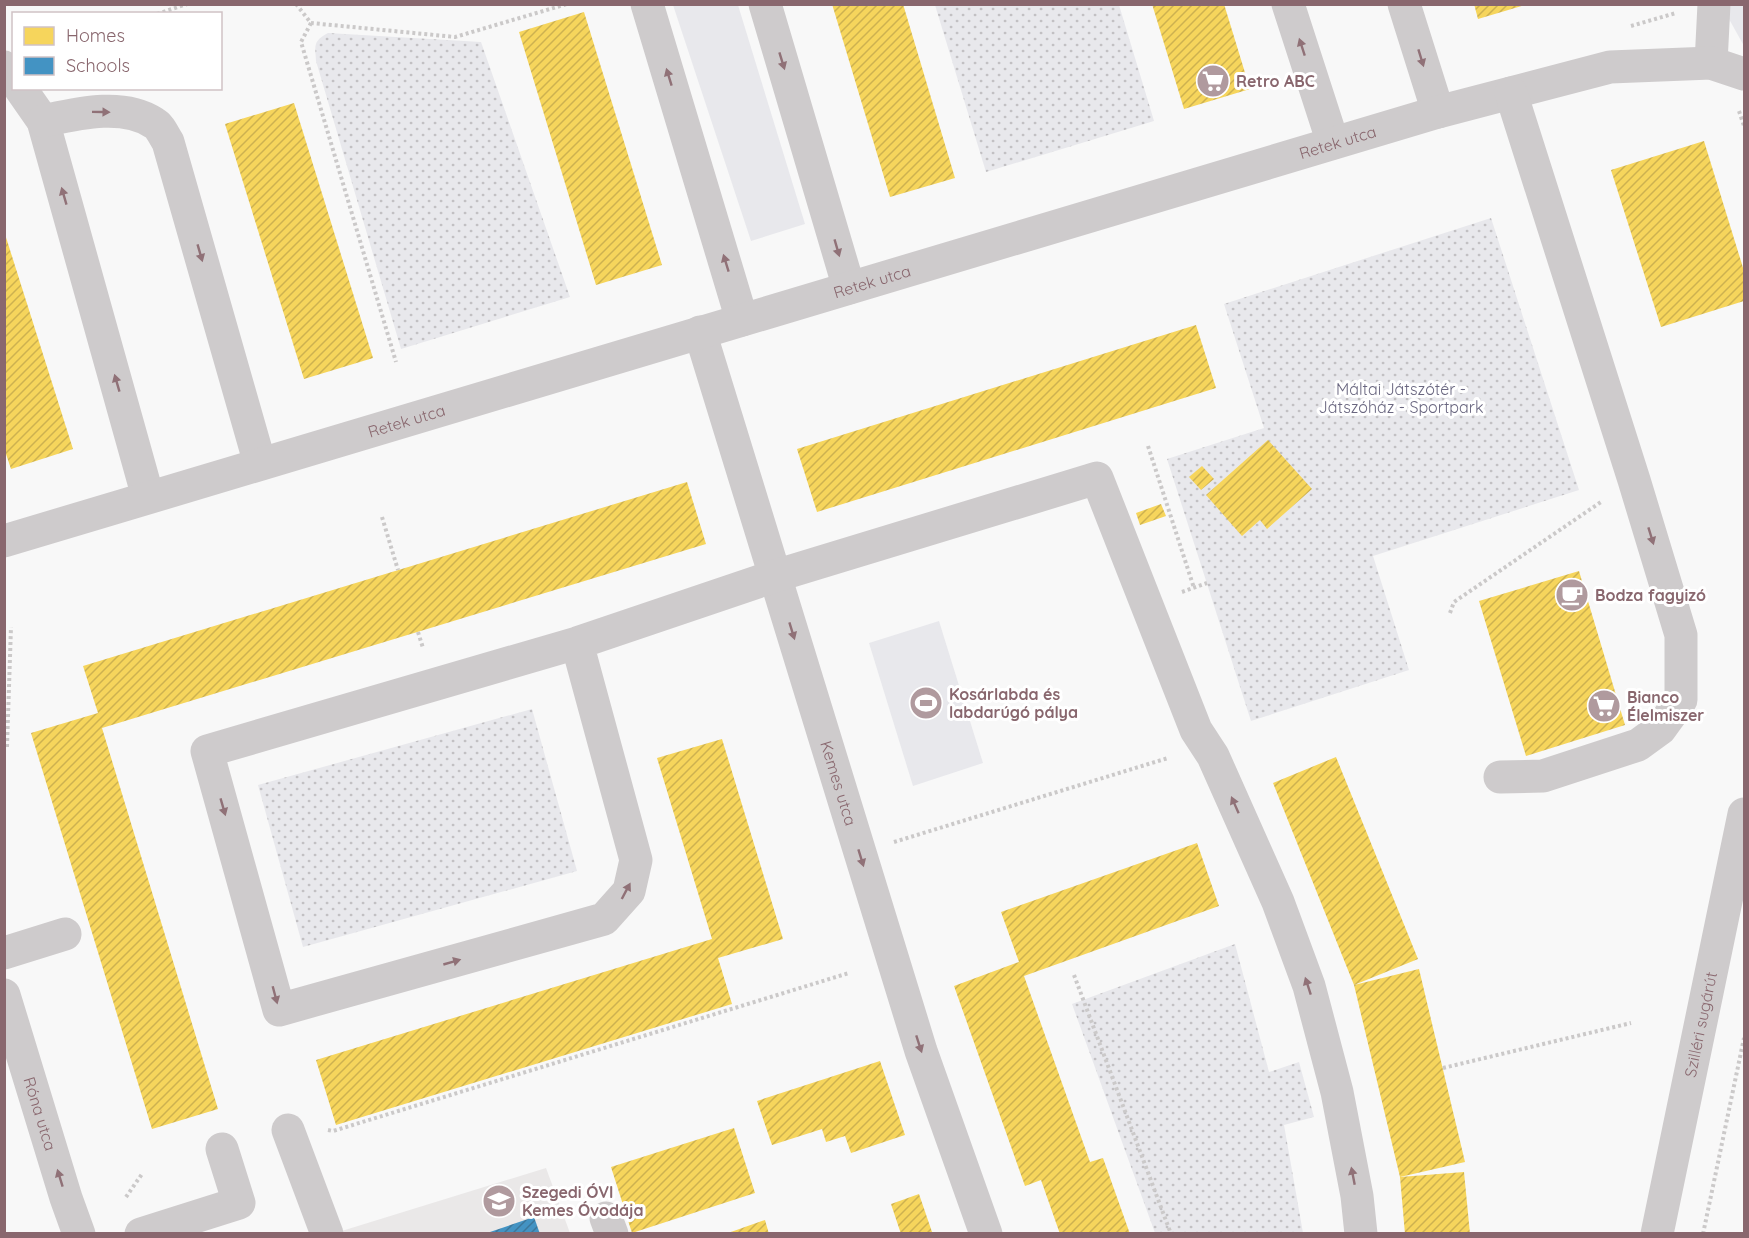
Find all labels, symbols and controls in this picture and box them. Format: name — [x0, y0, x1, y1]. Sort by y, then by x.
legend — [12, 12, 222, 90]
text: Homes — [66, 24, 125, 47]
one-way arrow — [1297, 38, 1306, 56]
one-way arrow — [1417, 49, 1426, 67]
one-way arrow — [778, 52, 787, 70]
text: Schools — [66, 54, 130, 77]
supermarket icon: Retro ABC — [1195, 63, 1231, 99]
one-way arrow — [664, 68, 673, 86]
place label: Retro ABC — [1236, 71, 1315, 91]
one-way arrow — [91, 107, 110, 117]
street label: Retek utca — [1297, 121, 1379, 163]
one-way arrow — [59, 186, 68, 204]
one-way arrow — [833, 239, 842, 257]
one-way arrow — [196, 244, 205, 262]
one-way arrow — [721, 254, 730, 272]
street label: Retek utca — [831, 260, 913, 302]
one-way arrow — [112, 374, 121, 392]
park label: Máltai Játszótér - Játszóház - Sportpark — [1319, 379, 1483, 417]
street label: Retek utca — [365, 400, 447, 442]
one-way arrow — [1646, 527, 1656, 545]
cafe icon: Bodza fagyizó — [1554, 577, 1590, 613]
place label: Bodza fagyizó — [1595, 585, 1706, 605]
one-way arrow — [788, 623, 797, 641]
place label: Kosárlabda és labdarúgó pálya — [949, 684, 1078, 722]
sports icon: Kosárlabda és labdarúgó pálya — [908, 685, 944, 721]
place label: Bianco Élelmiszer — [1627, 687, 1704, 725]
supermarket icon: Bianco Élelmiszer — [1586, 688, 1622, 724]
street label: Kemes utca — [816, 738, 861, 828]
one-way arrow — [1231, 797, 1240, 814]
one-way arrow — [218, 798, 228, 816]
one-way arrow — [857, 849, 866, 867]
one-way arrow — [621, 882, 631, 900]
one-way arrow — [443, 957, 461, 966]
street label: Szilléri sugárút — [1680, 970, 1721, 1079]
one-way arrow — [1303, 977, 1313, 995]
one-way arrow — [271, 986, 281, 1004]
one-way arrow — [915, 1035, 924, 1053]
street label: Róna utca — [20, 1074, 61, 1153]
one-way arrow — [1348, 1166, 1357, 1185]
one-way arrow — [55, 1169, 64, 1187]
place label: Szegedi ÓVI Kemes Óvodája — [522, 1182, 644, 1220]
school or university icon: Szegedi ÓVI Kemes Óvodája — [481, 1183, 517, 1219]

